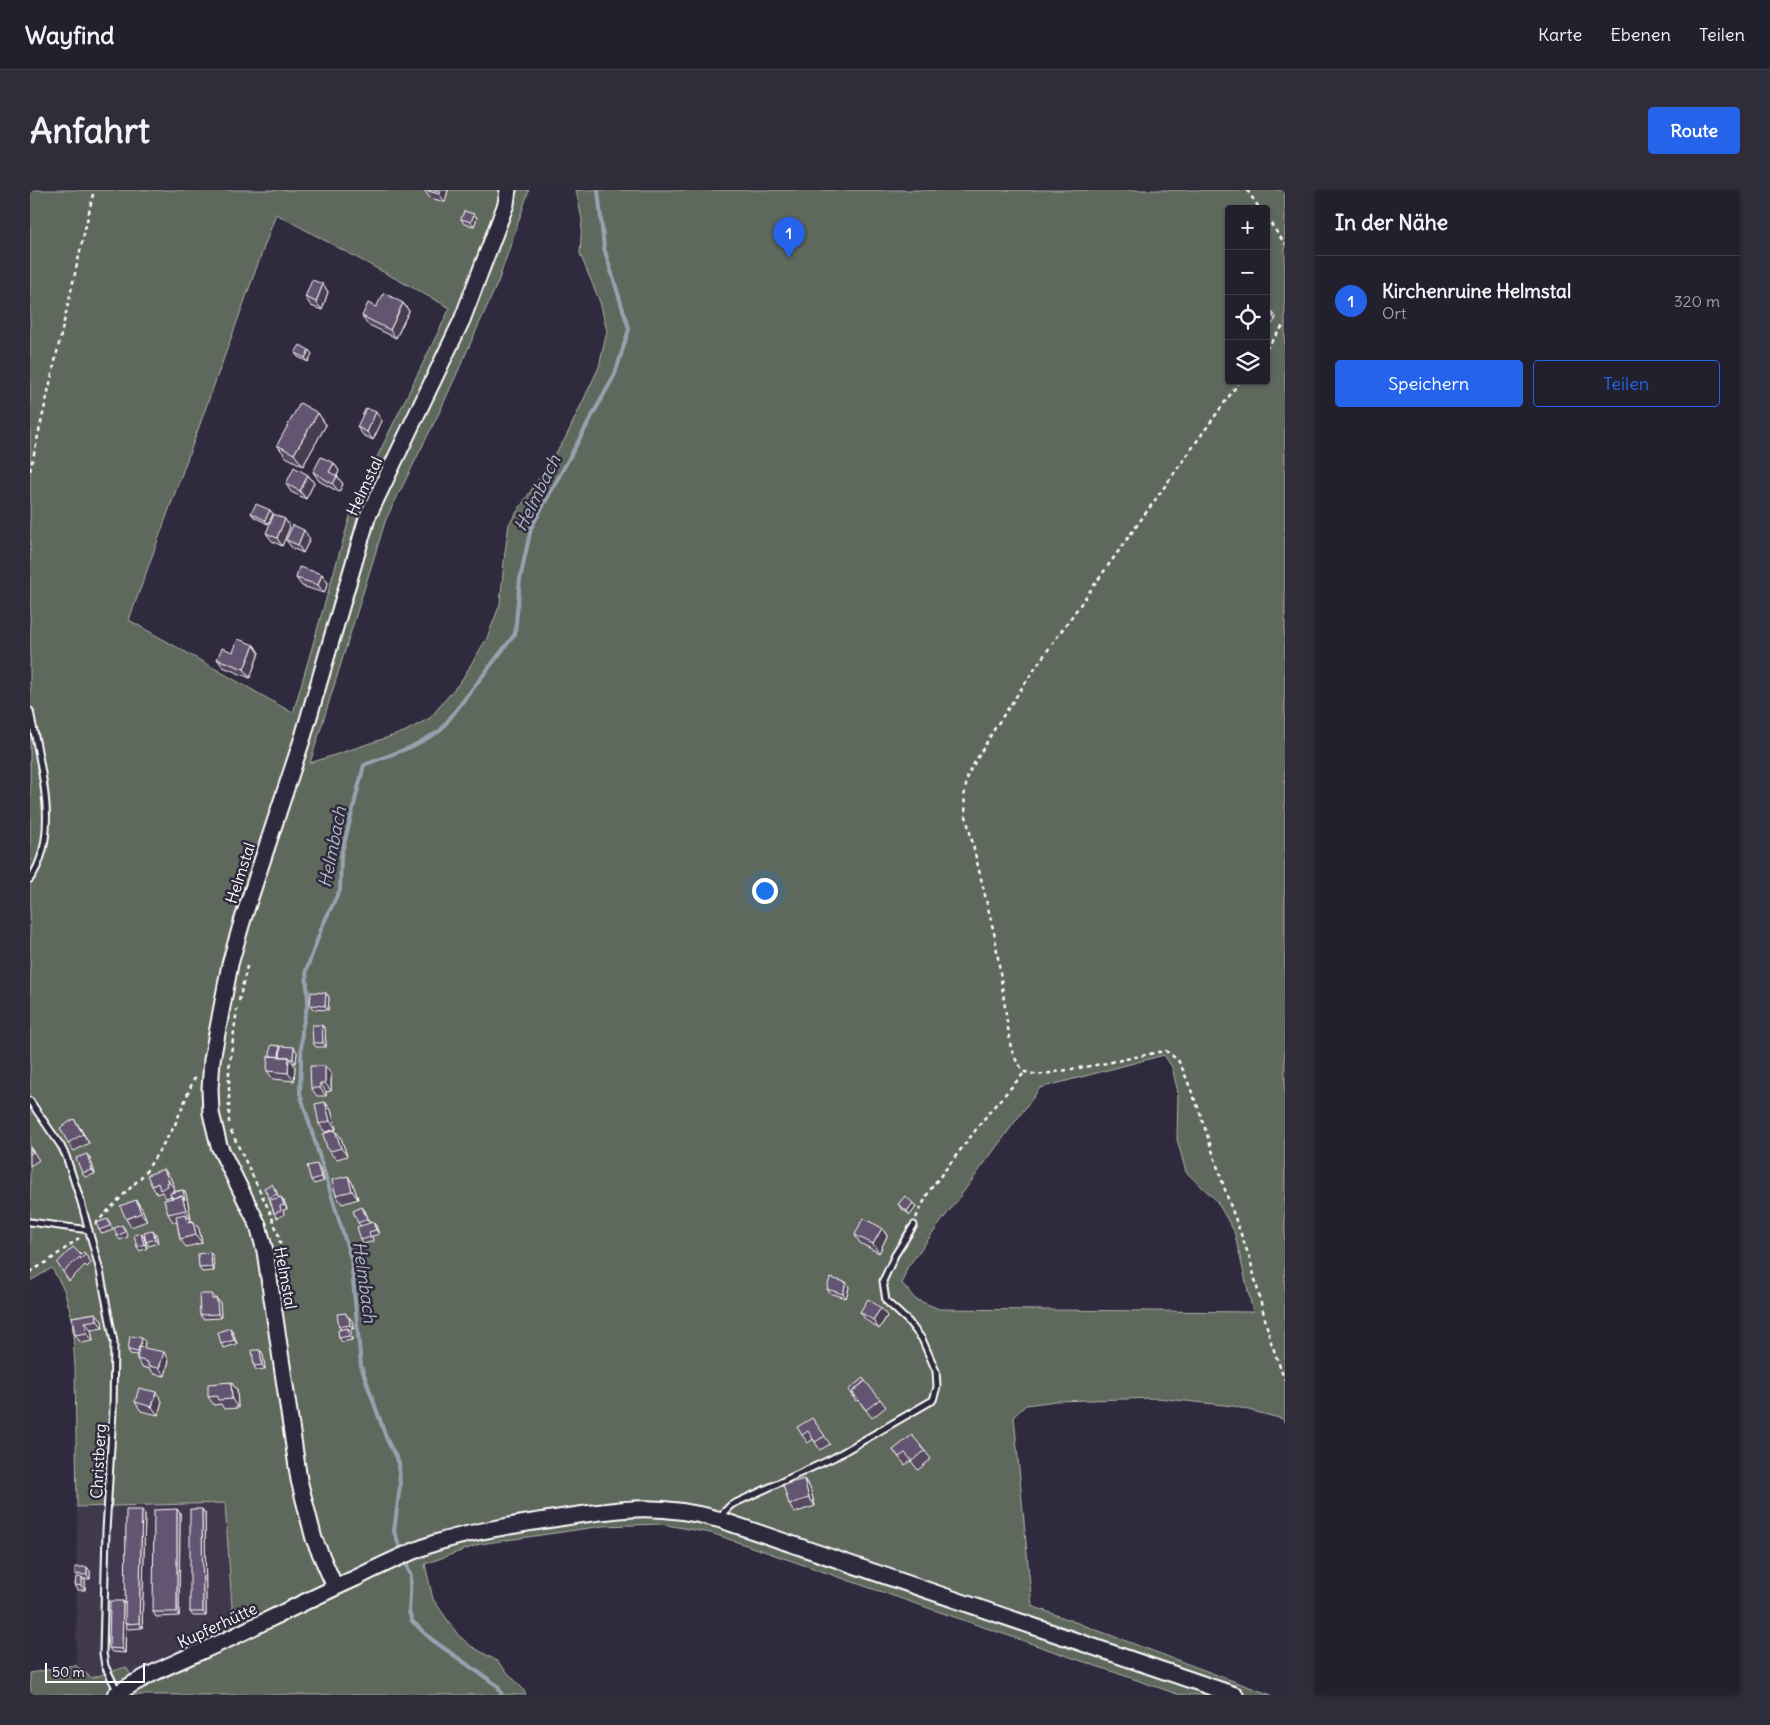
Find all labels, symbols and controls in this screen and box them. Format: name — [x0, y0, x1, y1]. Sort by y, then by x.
text: Wayfind — [25, 20, 114, 50]
text: Karte — [1538, 23, 1582, 46]
text: Ebenen — [1610, 23, 1671, 46]
text: Teilen — [1699, 23, 1745, 46]
button: Route — [1648, 107, 1740, 154]
text: Anfahrt — [30, 108, 150, 152]
map controls — [1225, 205, 1270, 385]
button: + — [1225, 205, 1270, 250]
text: In der Nähe — [1335, 209, 1448, 236]
pin: 1 — [773, 217, 805, 258]
button: − — [1225, 250, 1270, 295]
text: Kirchenruine Helmstal — [1382, 279, 1571, 303]
text: 1 — [1348, 291, 1354, 311]
text: 320 m — [1674, 291, 1720, 311]
button: locate — [1225, 295, 1270, 340]
text: Ort — [1382, 303, 1406, 323]
button: layers — [1225, 340, 1270, 385]
button: Speichern — [1335, 360, 1523, 407]
button: Teilen — [1533, 360, 1720, 407]
water label: Helmbach — [509, 451, 566, 535]
street label: Helmstal — [342, 453, 386, 519]
water label: Helmbach — [313, 804, 351, 889]
street label: Helmstal — [221, 840, 259, 906]
your location — [752, 878, 778, 904]
water label: Helmbach — [348, 1240, 382, 1325]
street label: Helmstal — [271, 1245, 301, 1311]
street label: Christberg — [86, 1423, 110, 1499]
street label: Kupferhütte — [174, 1598, 260, 1652]
scale bar — [45, 1660, 145, 1683]
text: 50 m — [52, 1663, 85, 1681]

